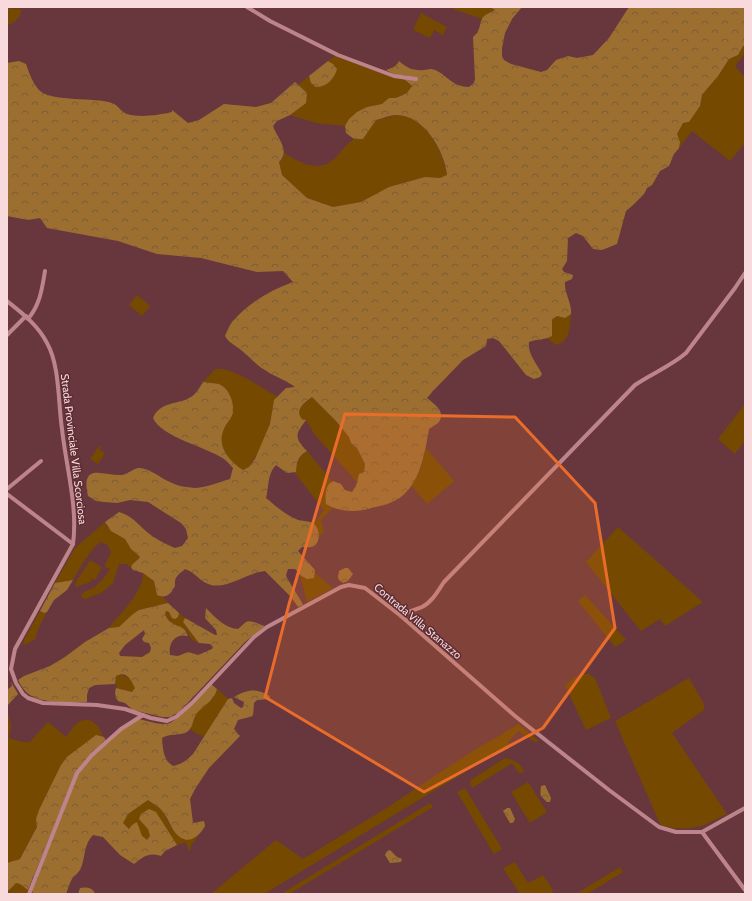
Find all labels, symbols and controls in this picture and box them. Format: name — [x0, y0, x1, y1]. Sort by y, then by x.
street label: Strada Provinciale Villa Scorciosa — [58, 373, 90, 526]
street label: Contrada Villa Stanazzo — [371, 580, 465, 662]

